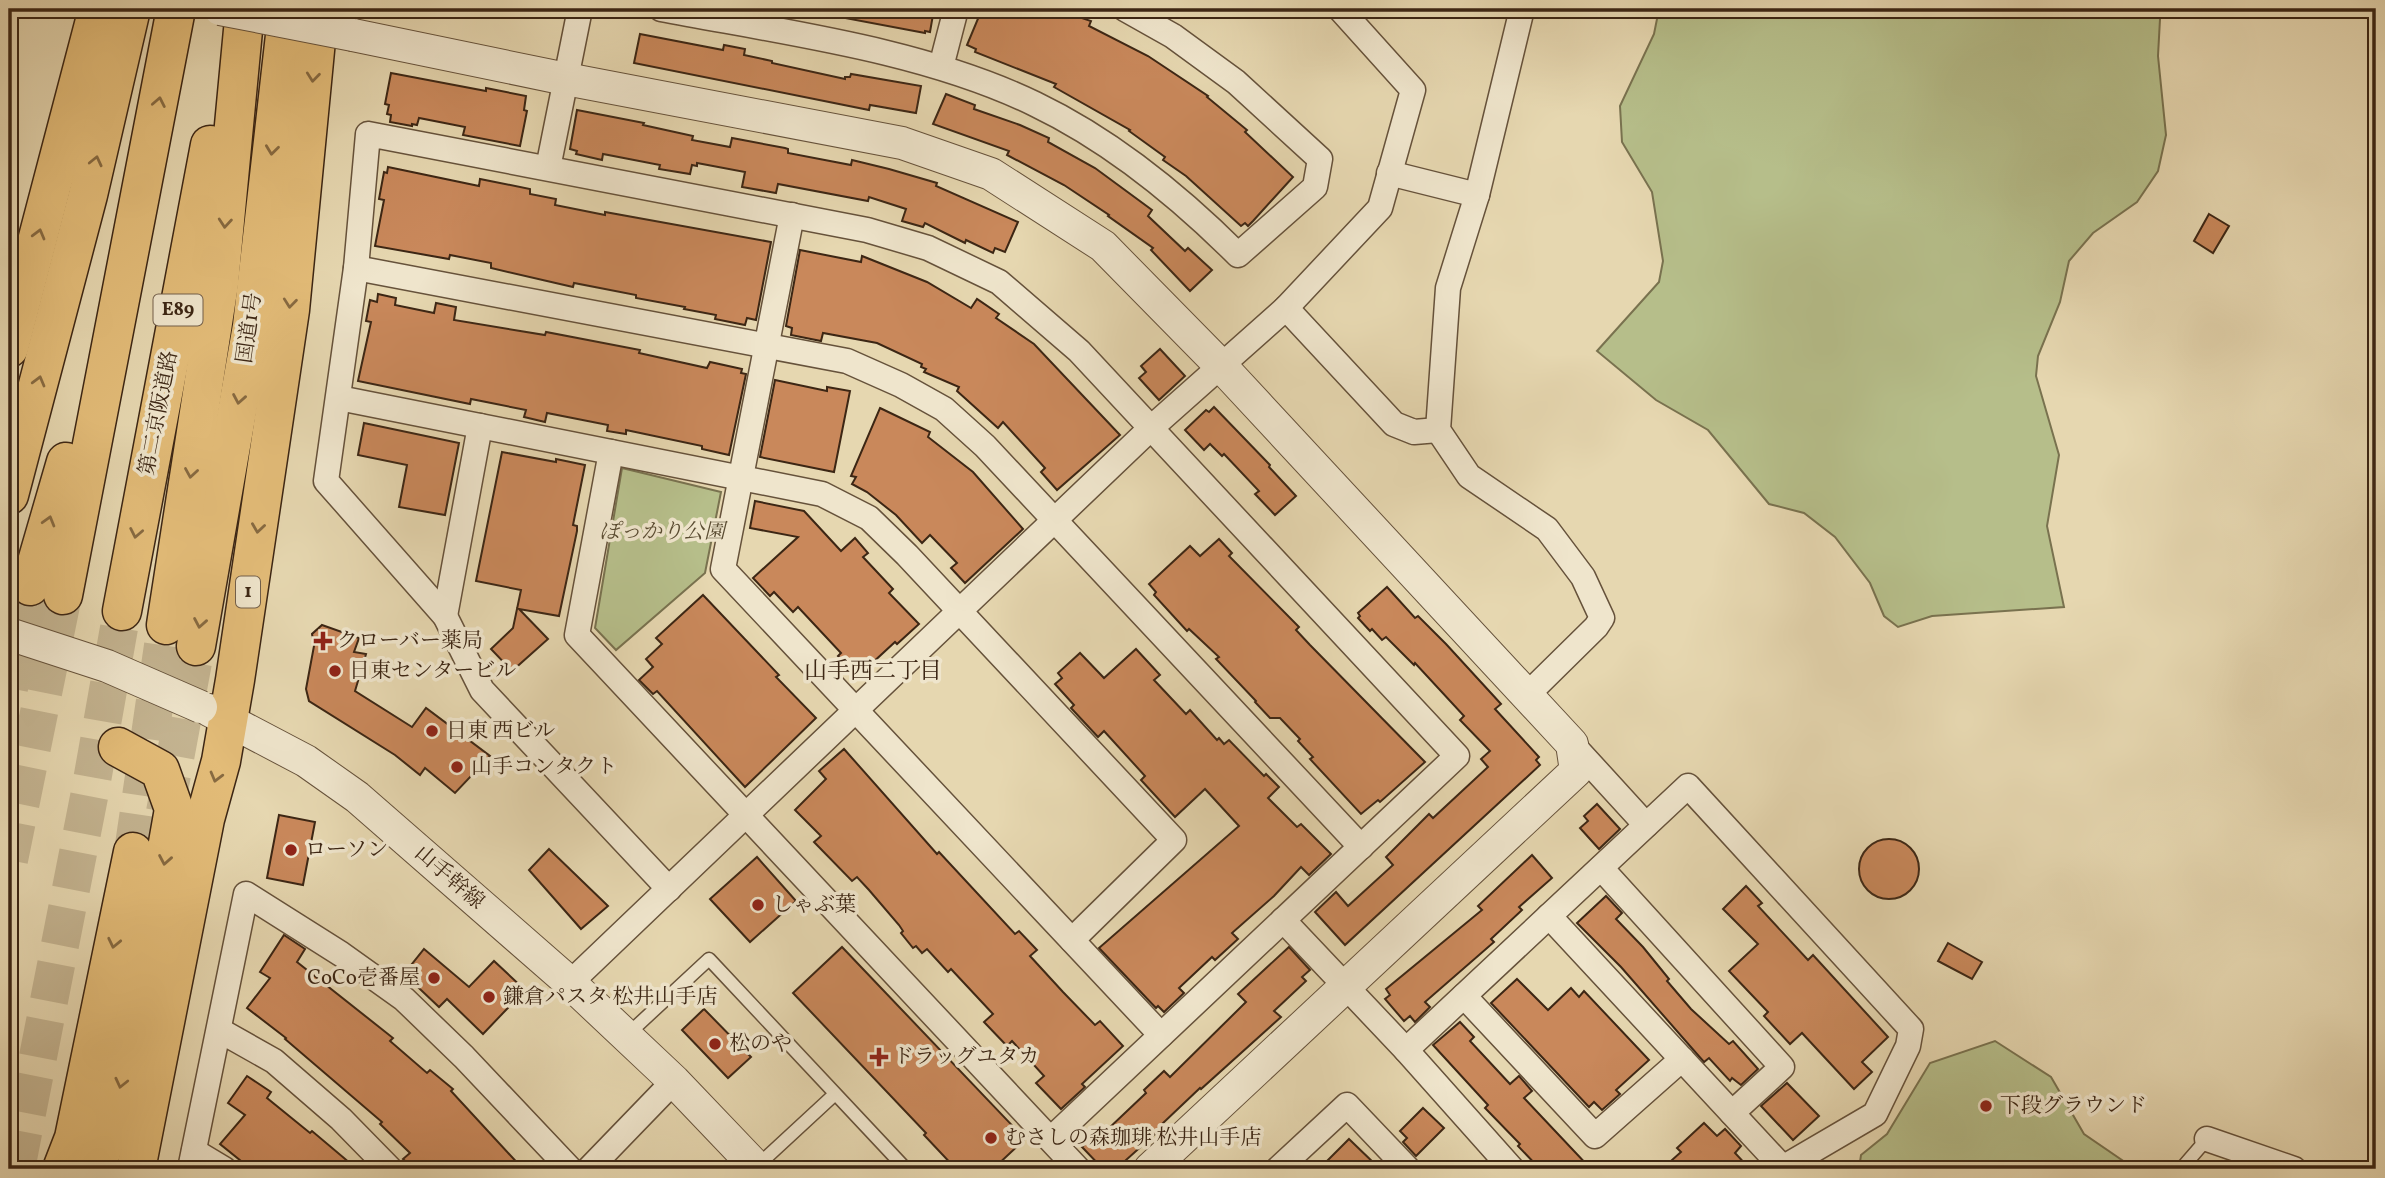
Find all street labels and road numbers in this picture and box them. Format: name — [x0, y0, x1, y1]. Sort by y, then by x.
street label: 国道1号 — [231, 291, 269, 365]
road number: E89 — [154, 294, 202, 326]
street label: 第二京阪道路 — [133, 348, 185, 478]
road number: 1 — [236, 576, 260, 608]
street label: 山手幹線 — [408, 840, 490, 916]

